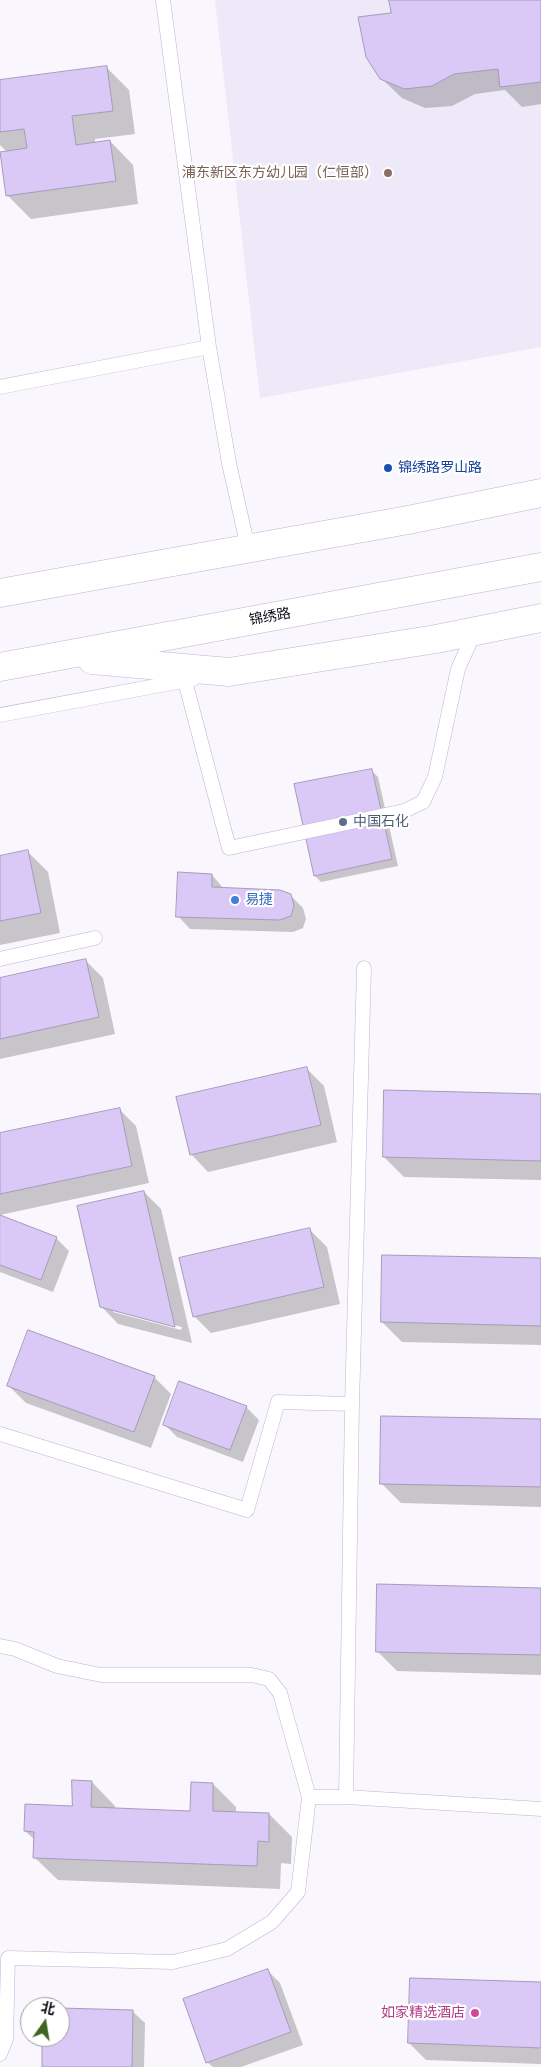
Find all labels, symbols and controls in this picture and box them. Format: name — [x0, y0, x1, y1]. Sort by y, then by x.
place label: 浦东新区东方幼儿园（仁恒部） — [182, 165, 378, 181]
marker: 浦东新区东方幼儿园（仁恒部） — [382, 167, 394, 179]
place label: 锦绣路罗山路 — [398, 460, 482, 476]
marker: 锦绣路罗山路 — [382, 462, 394, 474]
street label: 锦绣路 — [248, 605, 292, 629]
place label: 中国石化 — [353, 814, 409, 830]
marker: 中国石化 — [337, 816, 349, 828]
place label: 易捷 — [245, 892, 273, 908]
marker: 易捷 — [229, 894, 241, 906]
north arrow — [20, 1997, 70, 2047]
text: 北 — [39, 1998, 57, 2019]
place label: 如家精选酒店 — [381, 2005, 465, 2021]
marker: 如家精选酒店 — [469, 2007, 481, 2019]

